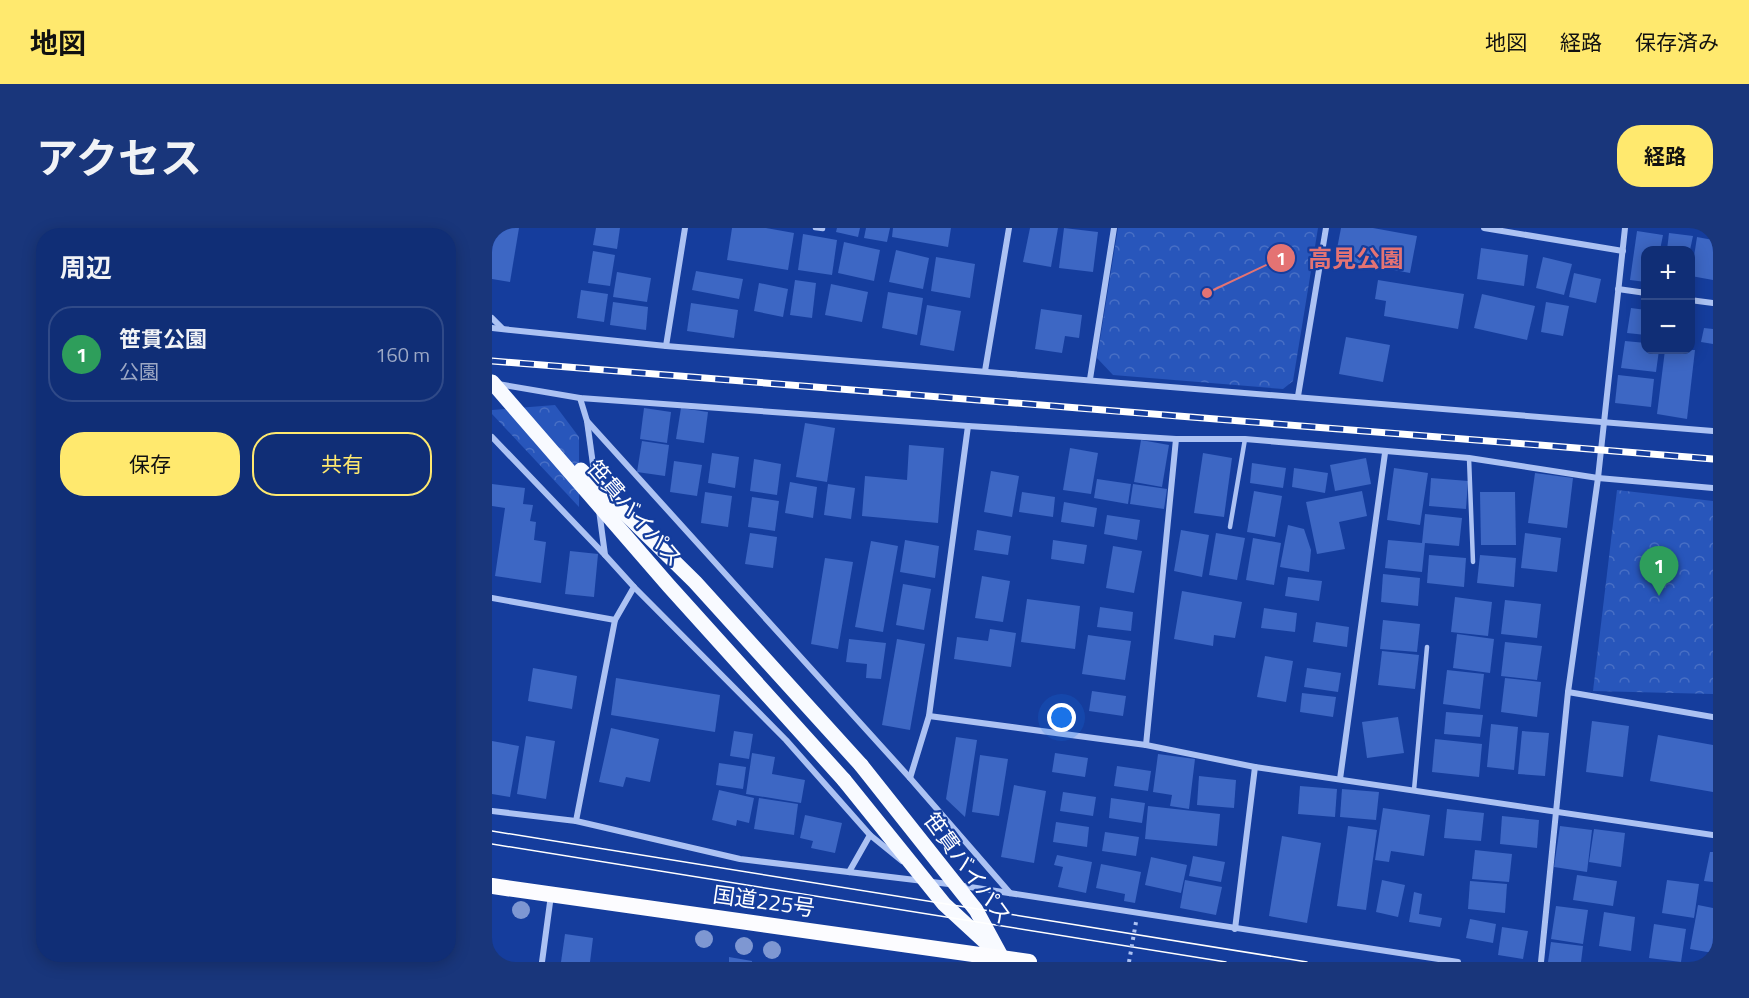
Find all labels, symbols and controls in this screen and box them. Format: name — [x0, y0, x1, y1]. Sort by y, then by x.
text: 地図 — [30, 21, 86, 64]
text: 地図 — [1485, 26, 1527, 58]
text: 経路 — [1560, 26, 1602, 58]
text: 保存済み — [1635, 26, 1719, 58]
text: アクセス — [36, 125, 202, 189]
button: 経路 — [1617, 125, 1713, 187]
callout: 高見公園 — [1266, 237, 1416, 279]
text: 高見公園 — [1308, 240, 1404, 276]
text: 1 — [1276, 245, 1286, 272]
map controls — [1641, 246, 1695, 354]
button: + — [1641, 246, 1695, 300]
text: 周辺 — [60, 248, 112, 287]
button: − — [1641, 300, 1695, 354]
text: 笹貫公園 — [119, 322, 207, 356]
text: 1 — [76, 339, 87, 370]
text: 160 m — [375, 339, 430, 370]
text: 公園 — [119, 356, 159, 387]
button: 保存 — [60, 432, 240, 496]
button: 共有 — [252, 432, 432, 496]
street label: 笹貫バイパス — [579, 452, 691, 574]
pin: 1 — [1640, 546, 1678, 596]
your location — [1047, 703, 1076, 732]
street label: 笹貫バイパス — [916, 805, 1020, 931]
street label: 国道225号 — [711, 877, 817, 925]

